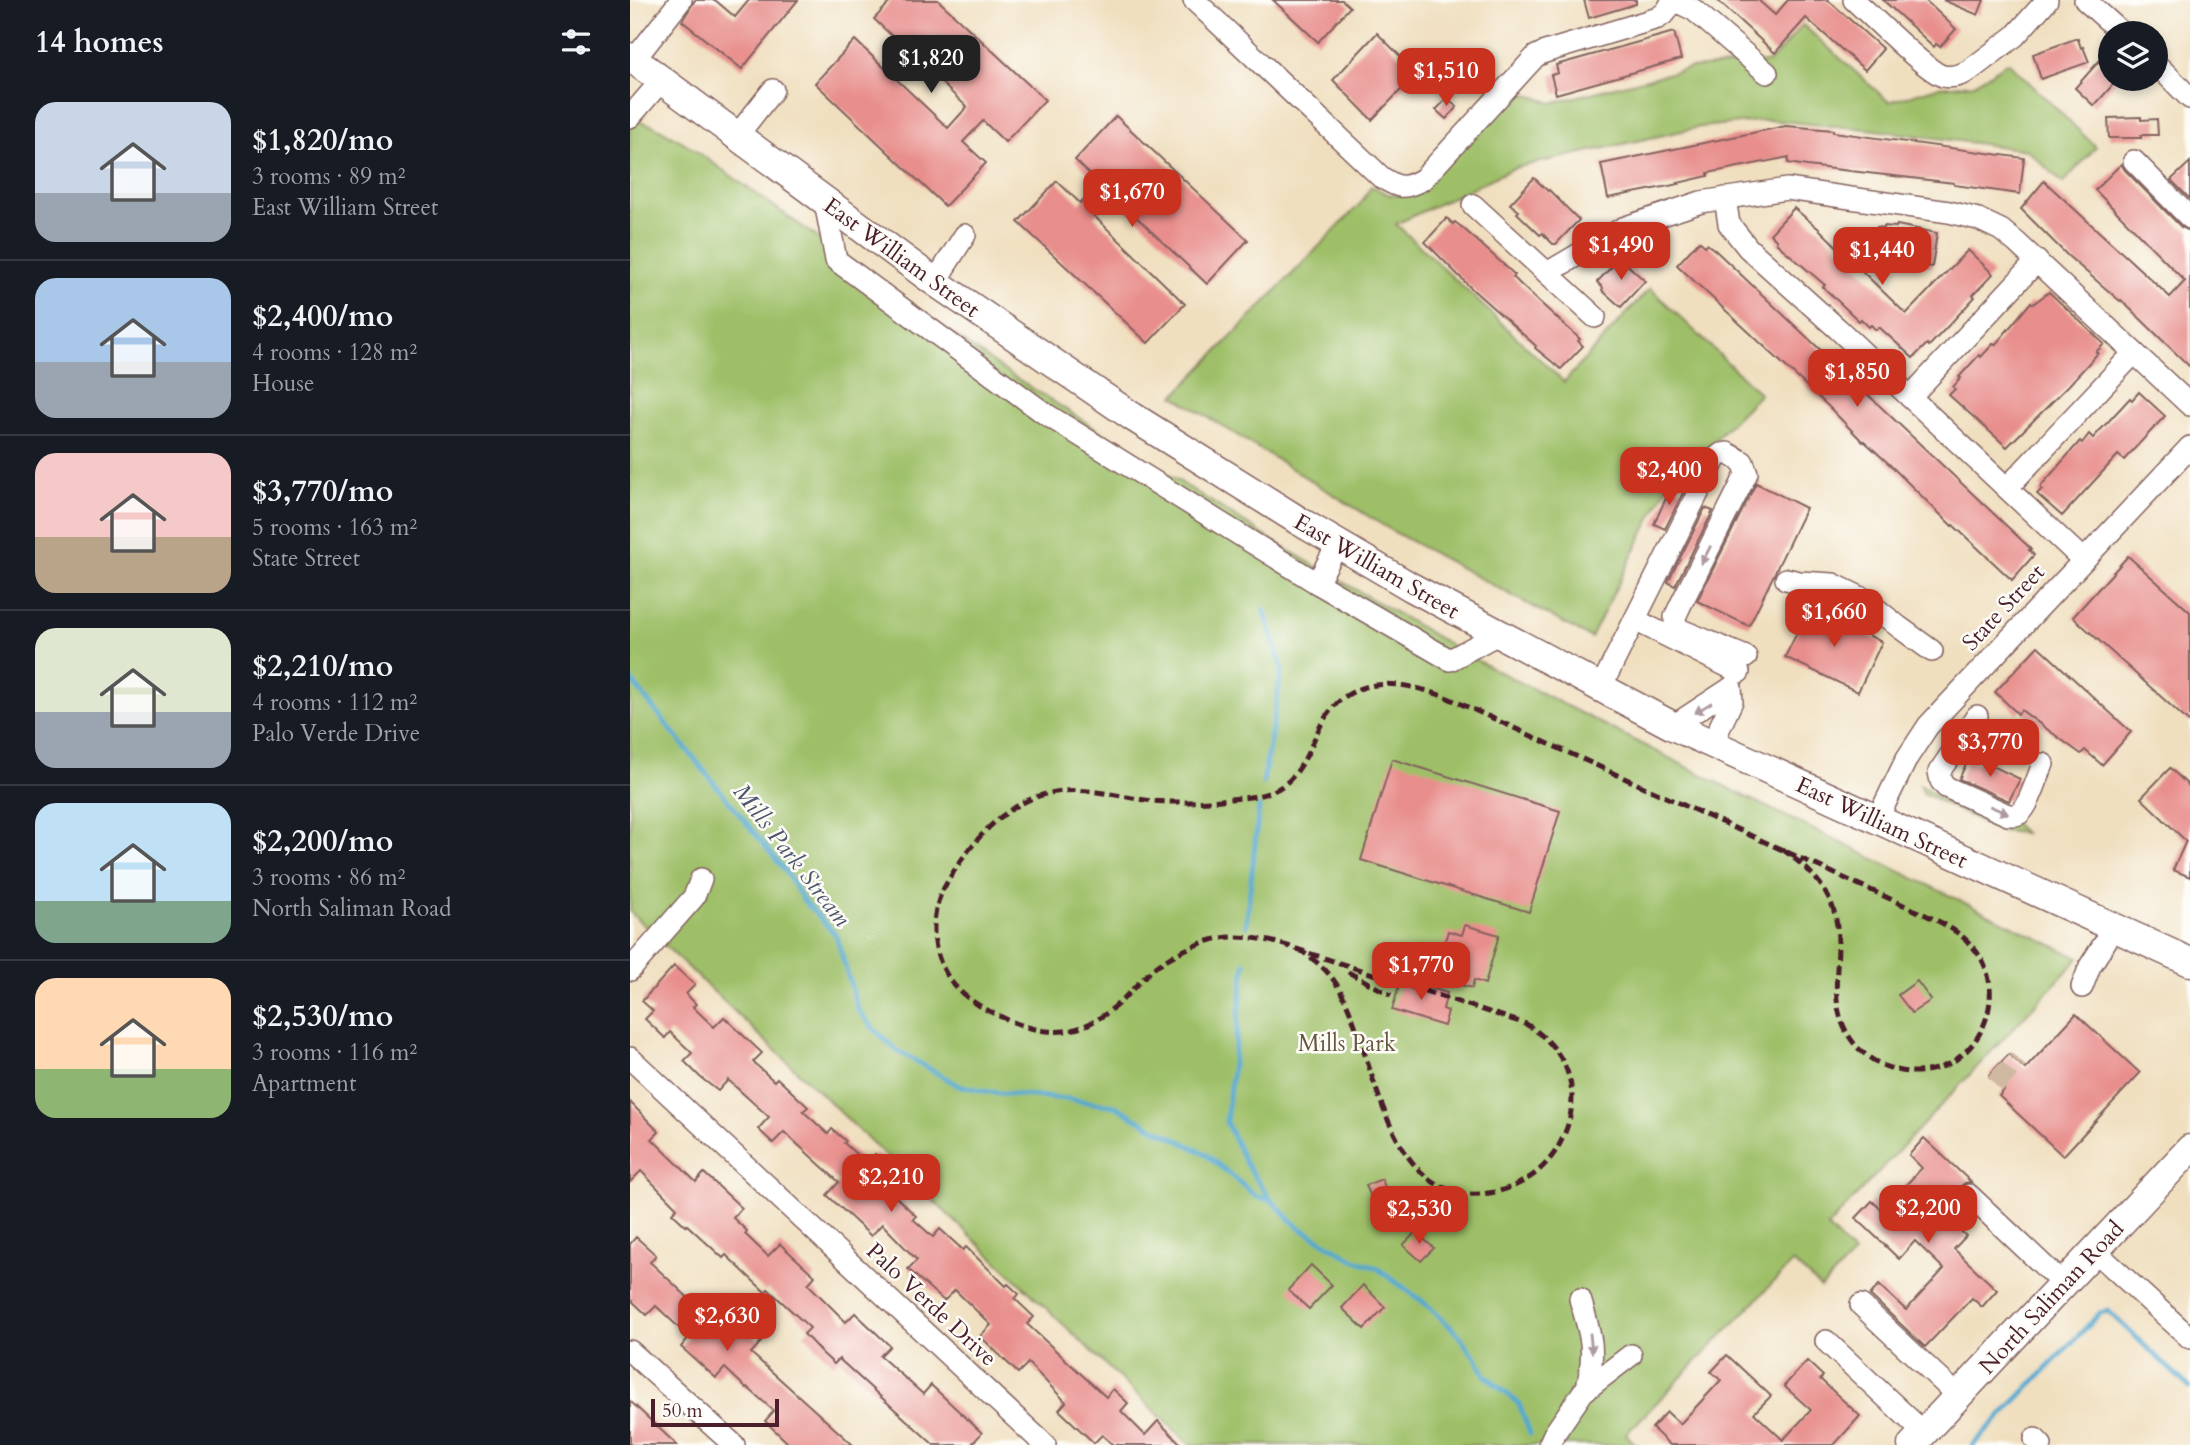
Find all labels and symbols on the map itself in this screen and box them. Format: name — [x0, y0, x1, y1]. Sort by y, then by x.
pin: $1,820 — [874, 36, 988, 95]
pin: $1,510 — [1389, 48, 1503, 108]
pin: $1,670 — [1075, 170, 1189, 229]
street label: East William Street — [817, 190, 986, 325]
pin: $1,490 — [1564, 222, 1678, 282]
pin: $1,440 — [1825, 228, 1939, 287]
pin: $1,850 — [1800, 350, 1914, 409]
pin: $2,400 — [1612, 448, 1726, 507]
street label: East William Street — [1288, 506, 1465, 626]
one-way arrow — [1701, 545, 1712, 565]
street label: State Street — [1955, 557, 2052, 657]
pin: $1,660 — [1777, 590, 1891, 649]
one-way arrow — [1693, 701, 1712, 714]
pin: $3,770 — [1933, 720, 2047, 779]
street label: East William Street — [1791, 769, 1973, 876]
water label: Mills Park Stream — [725, 777, 858, 934]
one-way arrow — [1988, 805, 2009, 816]
pin: $1,770 — [1364, 942, 1478, 1002]
park label: Mills Park — [1298, 1028, 1397, 1059]
pin: $2,210 — [834, 1154, 948, 1214]
pin: $2,530 — [1362, 1186, 1476, 1246]
pin: $2,200 — [1871, 1186, 1985, 1245]
street label: North Saliman Road — [1972, 1213, 2131, 1381]
street label: Palo Verde Drive — [860, 1236, 1004, 1373]
pin: $2,630 — [670, 1294, 784, 1353]
one-way arrow — [1585, 1332, 1596, 1354]
scale bar — [651, 1396, 779, 1428]

